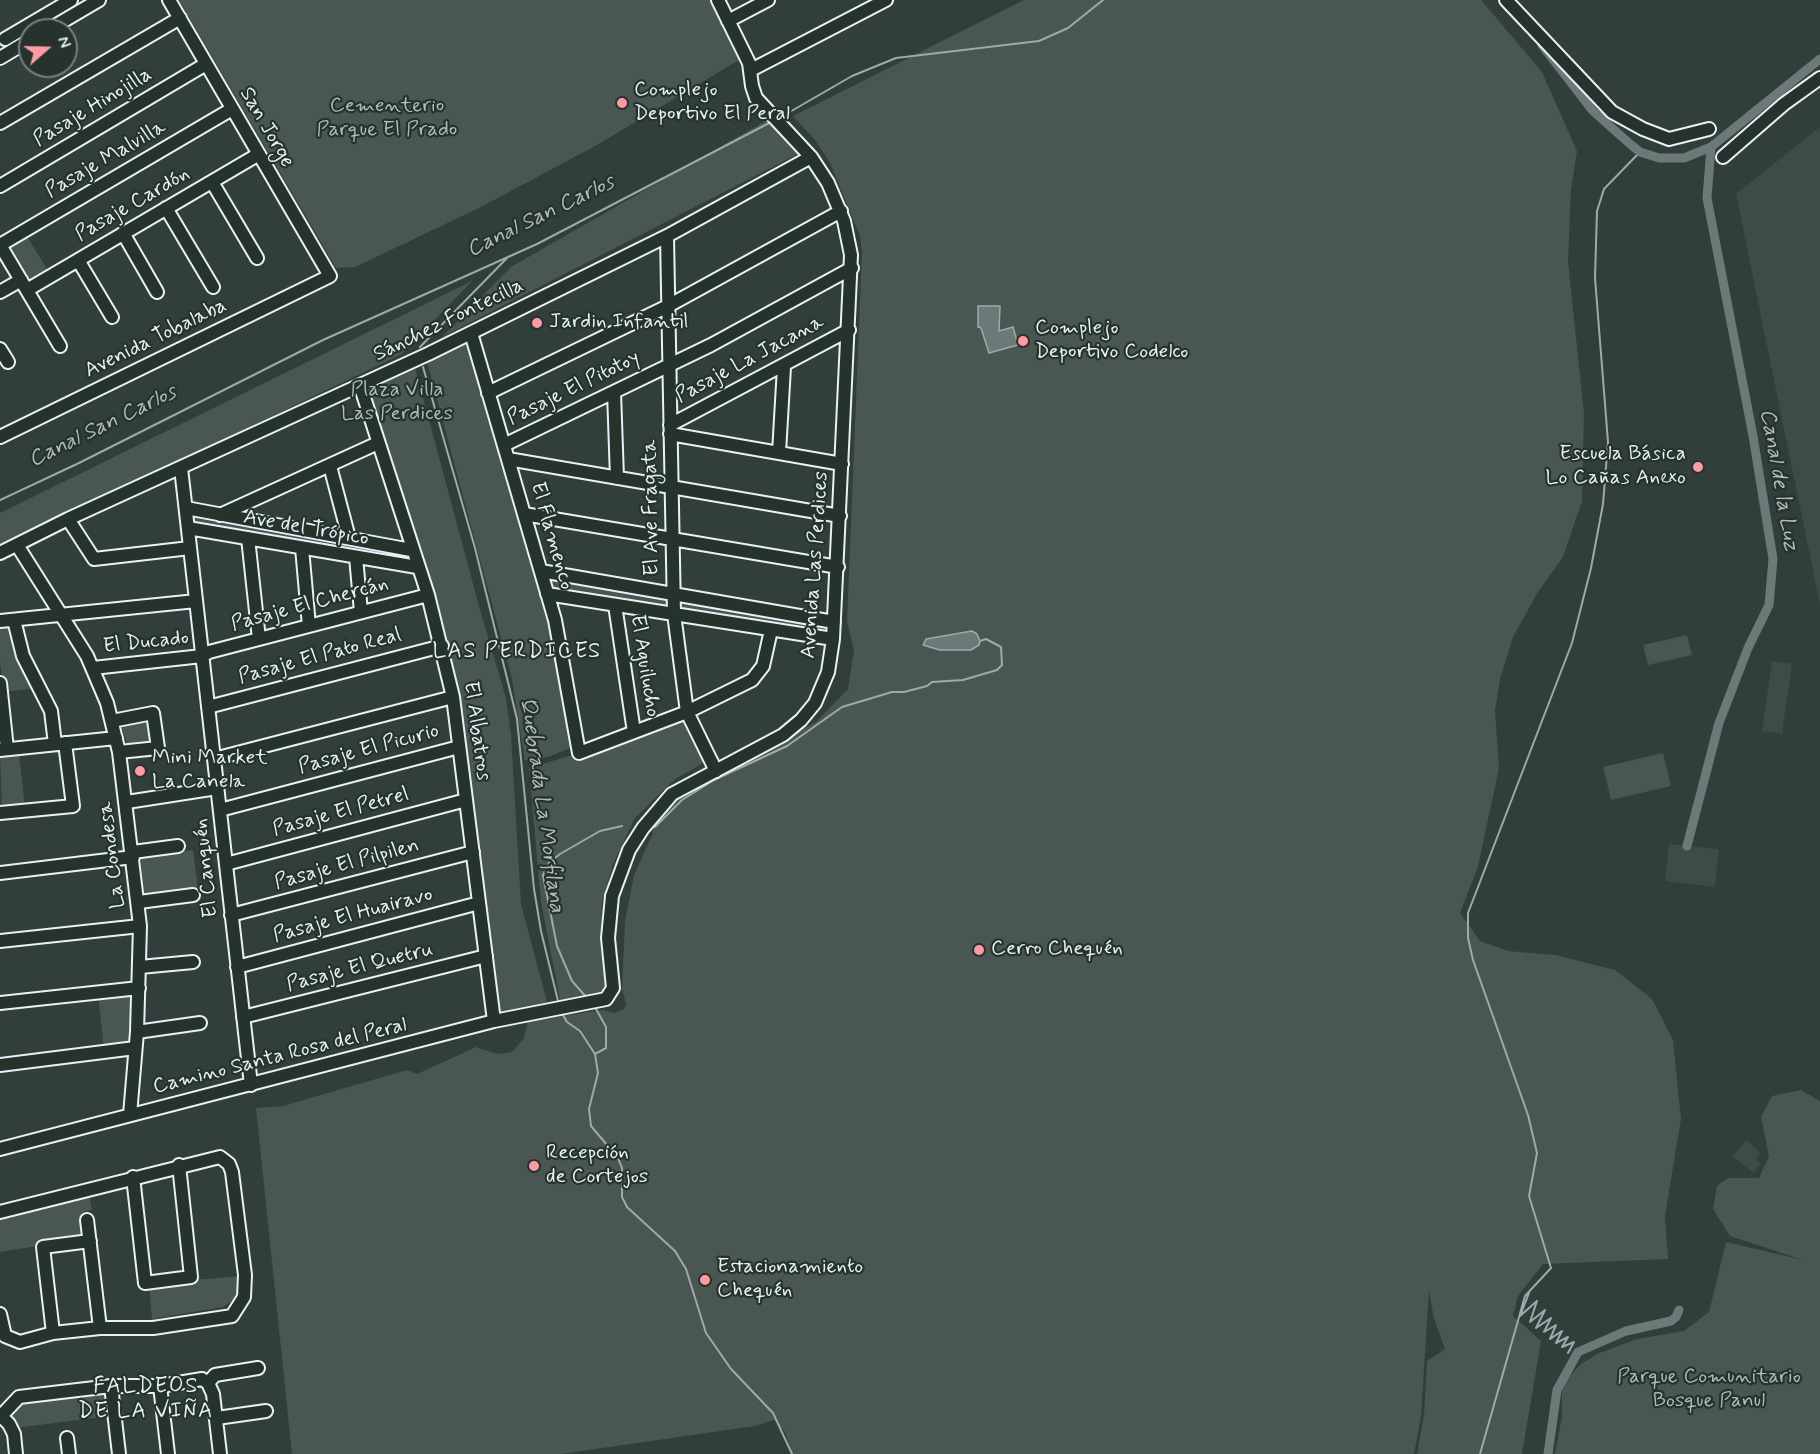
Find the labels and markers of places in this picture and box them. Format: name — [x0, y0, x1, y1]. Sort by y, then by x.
place label: Complejo Deportivo El Peral — [634, 78, 790, 128]
marker: Complejo Deportivo El Peral — [615, 96, 629, 110]
place label: Jardin Infantil — [549, 310, 688, 336]
marker: Jardin Infantil — [530, 316, 544, 330]
place label: Complejo Deportivo Codelco — [1035, 316, 1188, 366]
marker: Complejo Deportivo Codelco — [1016, 334, 1030, 348]
place label: Escuela Básica Lo Cañas Anexo — [1546, 442, 1686, 492]
marker: Escuela Básica Lo Cañas Anexo — [1691, 460, 1705, 474]
place label: Mini Market La Canela — [152, 746, 268, 796]
marker: Mini Market La Canela — [133, 764, 147, 778]
place label: Cerro Chequén — [991, 937, 1123, 963]
marker: Cerro Chequén — [972, 943, 986, 957]
place label: Recepción de Cortejos — [546, 1141, 648, 1191]
marker: Recepción de Cortejos — [527, 1159, 541, 1173]
place label: Estacionamiento Chequén — [717, 1255, 863, 1305]
marker: Estacionamiento Chequén — [698, 1273, 712, 1287]

